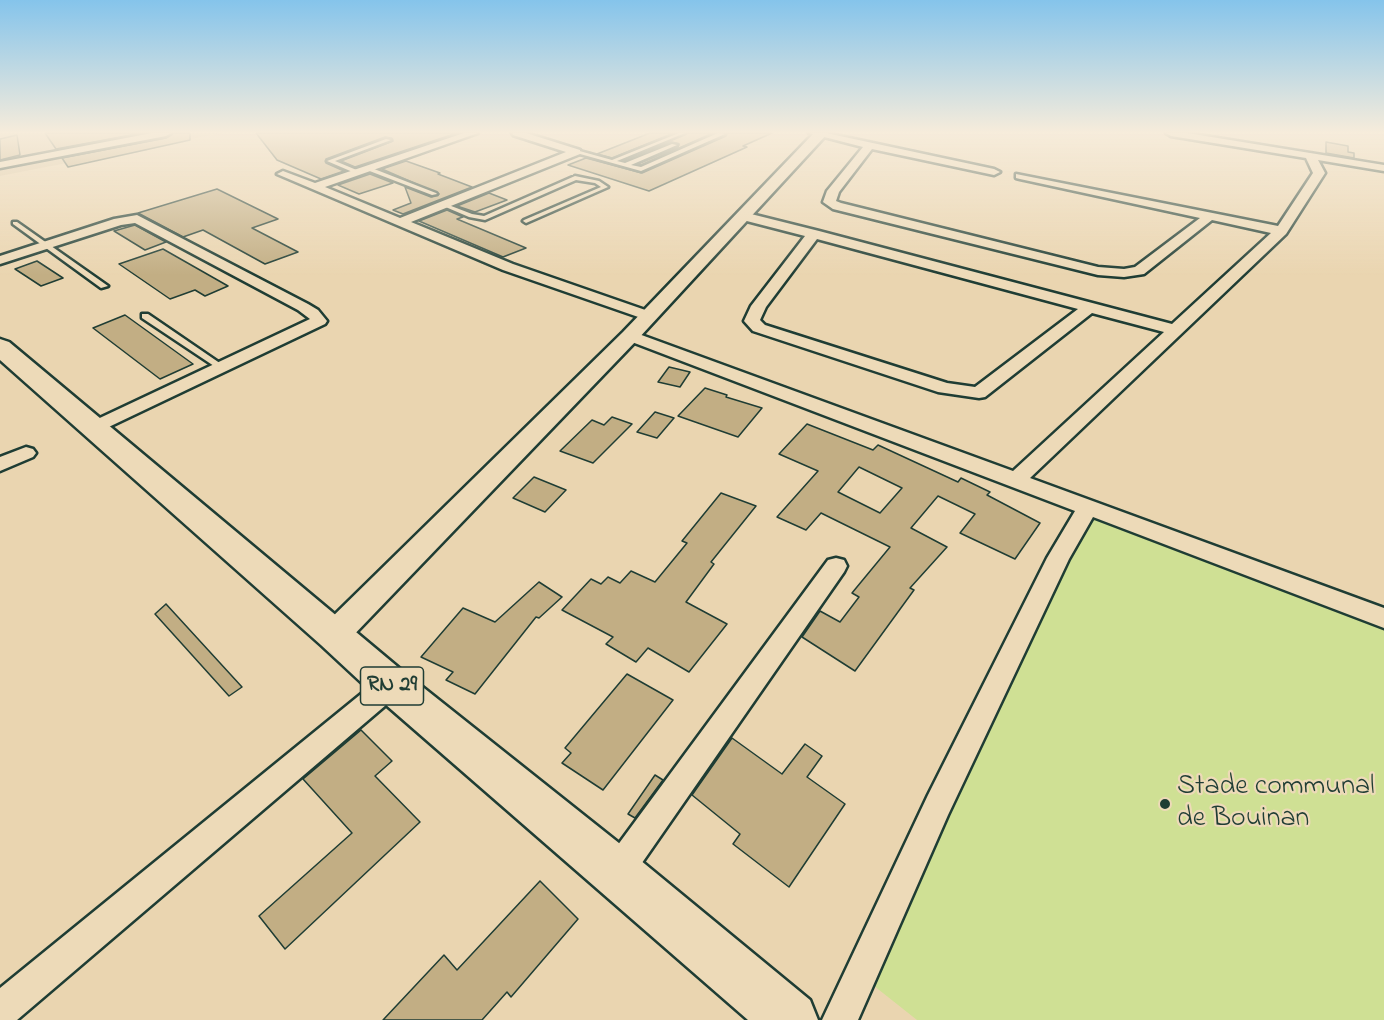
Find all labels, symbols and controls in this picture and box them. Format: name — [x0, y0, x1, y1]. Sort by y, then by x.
road number: RN 29 — [360, 667, 424, 705]
place label: Stade communal de Bouinan — [1177, 771, 1375, 837]
marker: Stade communal de Bouinan — [1158, 797, 1172, 811]

